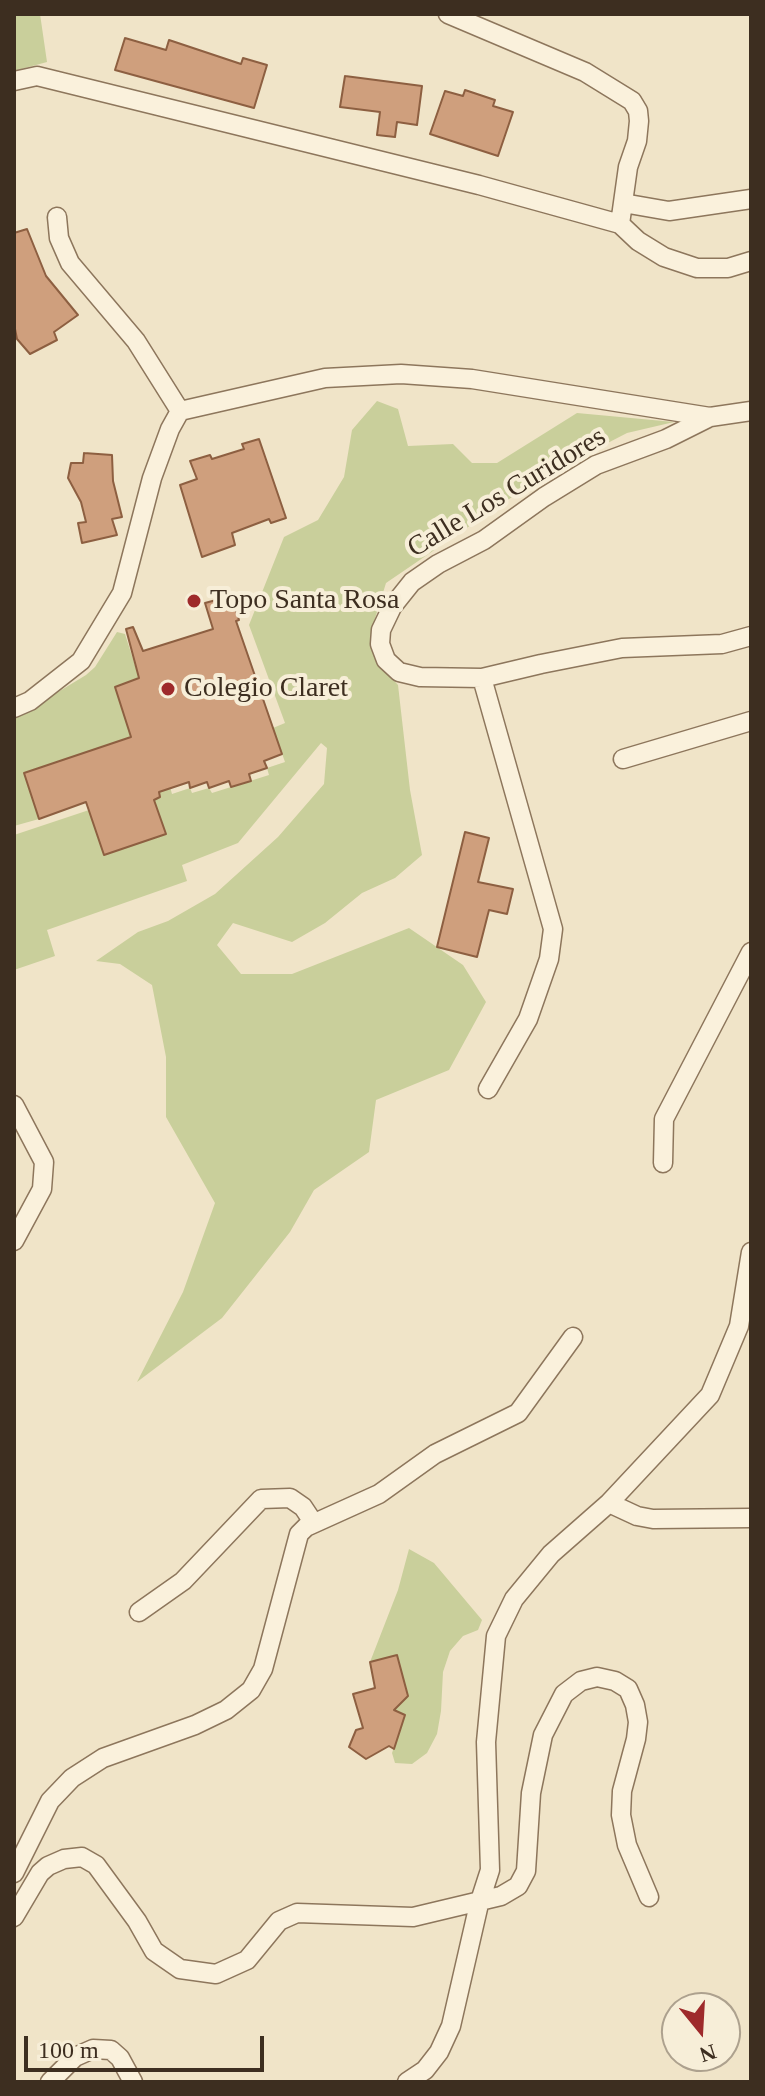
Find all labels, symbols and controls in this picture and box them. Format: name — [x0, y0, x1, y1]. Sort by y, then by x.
street label: Calle Los Curidores — [402, 421, 612, 565]
place label: Topo Santa Rosa — [210, 584, 399, 618]
marker: Topo Santa Rosa — [185, 592, 203, 610]
place label: Colegio Claret — [184, 672, 348, 706]
marker: Colegio Claret — [159, 680, 177, 698]
north arrow — [661, 1992, 741, 2072]
scale bar — [28, 2020, 268, 2070]
text: 100 m — [38, 2037, 99, 2063]
text: N — [697, 2039, 719, 2068]

